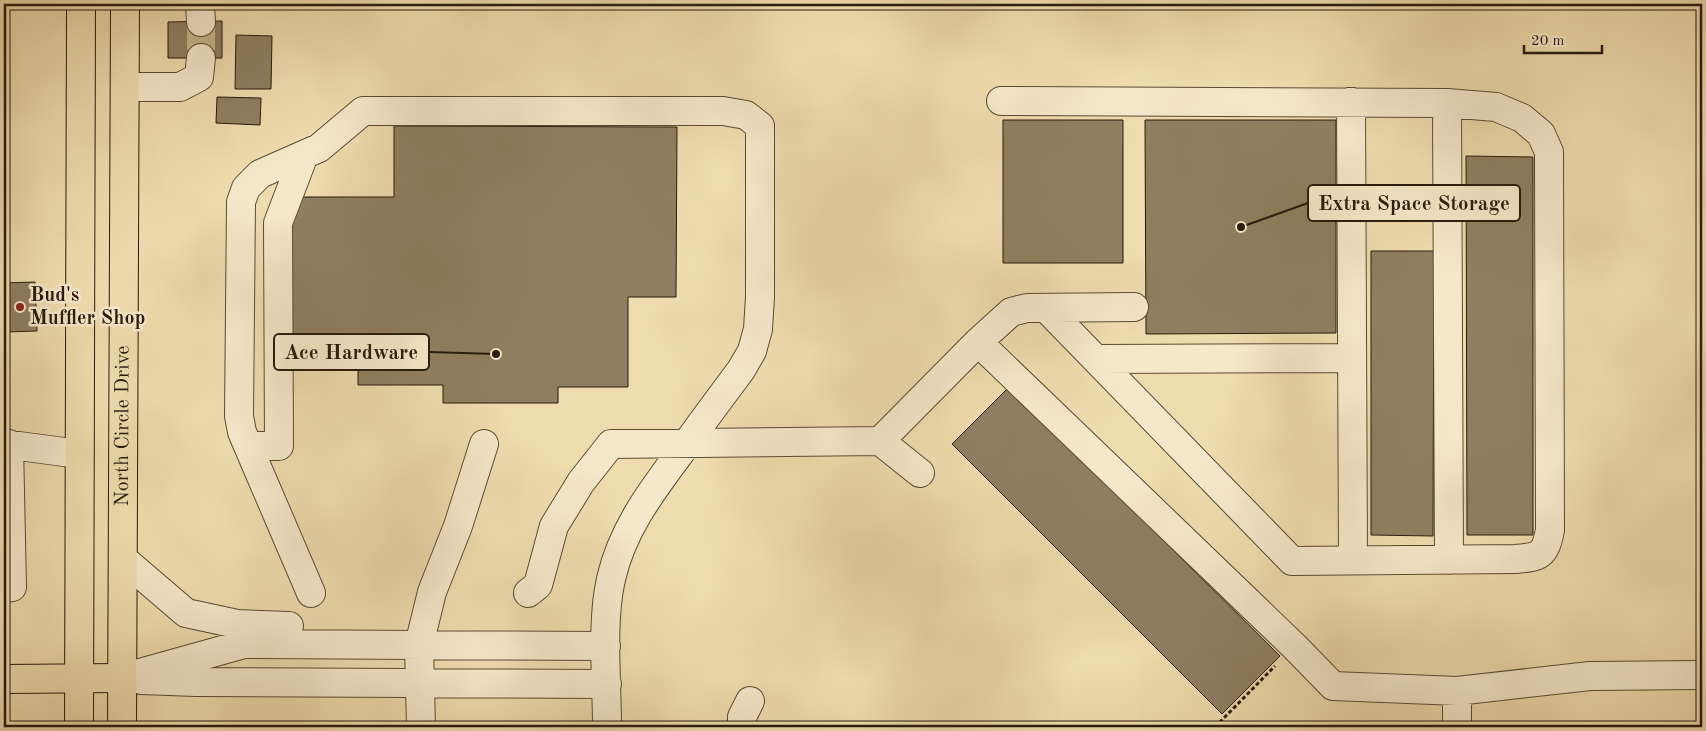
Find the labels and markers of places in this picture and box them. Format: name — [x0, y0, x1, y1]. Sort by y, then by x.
callout: Extra Space Storage — [1308, 185, 1520, 221]
place label: Bud's Muffler Shop — [30, 286, 145, 329]
marker: Bud's Muffler Shop — [14, 301, 26, 313]
callout: Ace Hardware — [274, 334, 429, 370]

